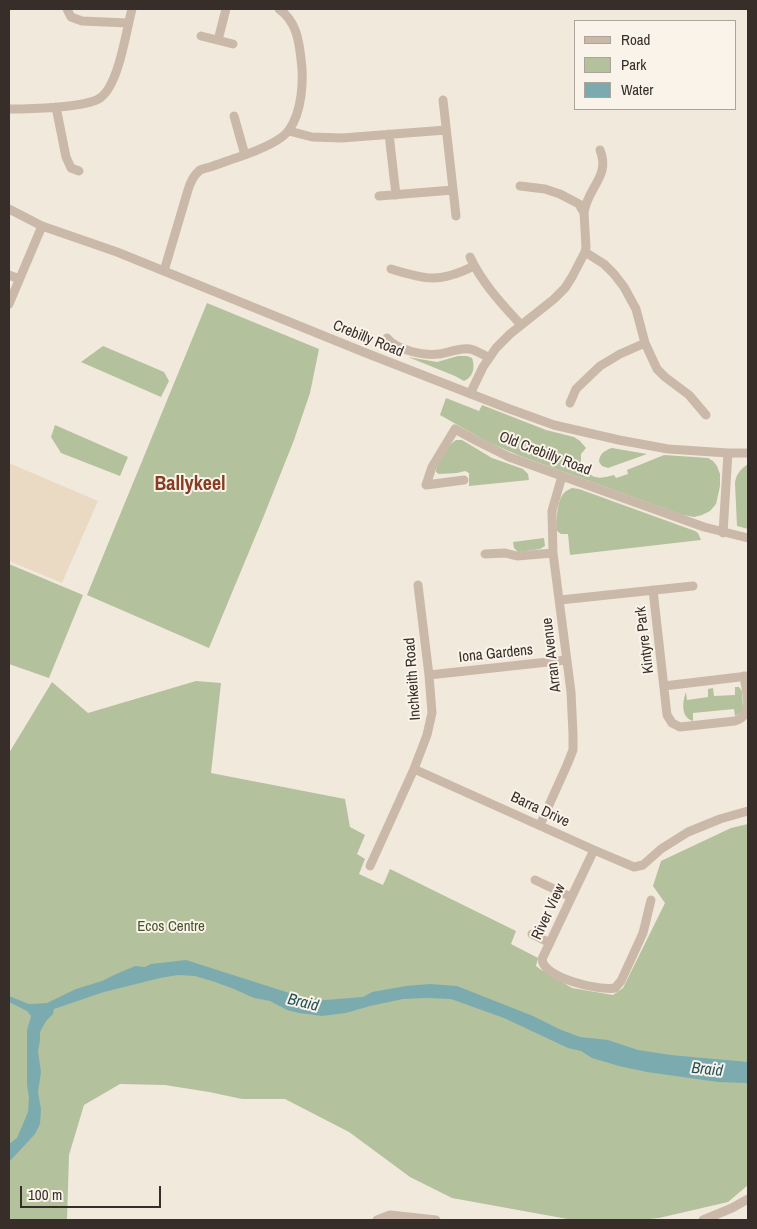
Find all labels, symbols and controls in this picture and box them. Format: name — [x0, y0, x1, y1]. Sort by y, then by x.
legend — [574, 20, 737, 110]
text: Road — [621, 29, 650, 50]
text: Park — [621, 54, 646, 75]
text: Water — [621, 79, 653, 100]
street label: Crebilly Road — [330, 317, 406, 361]
street label: Old Crebilly Road — [496, 428, 594, 480]
district label: Ballykeel — [154, 473, 226, 497]
street label: Kintyre Park — [632, 605, 658, 675]
street label: Arran Avenue — [538, 617, 566, 693]
street label: Inchkeith Road — [401, 637, 425, 721]
street label: Iona Gardens — [458, 641, 534, 667]
street label: Barra Drive — [508, 789, 572, 831]
street label: River View — [528, 881, 570, 943]
park label: Ecos Centre — [137, 918, 205, 936]
water label: Braid — [285, 990, 321, 1016]
water label: Braid — [690, 1059, 724, 1081]
scale bar — [22, 1176, 164, 1208]
text: 100 m — [28, 1184, 62, 1205]

